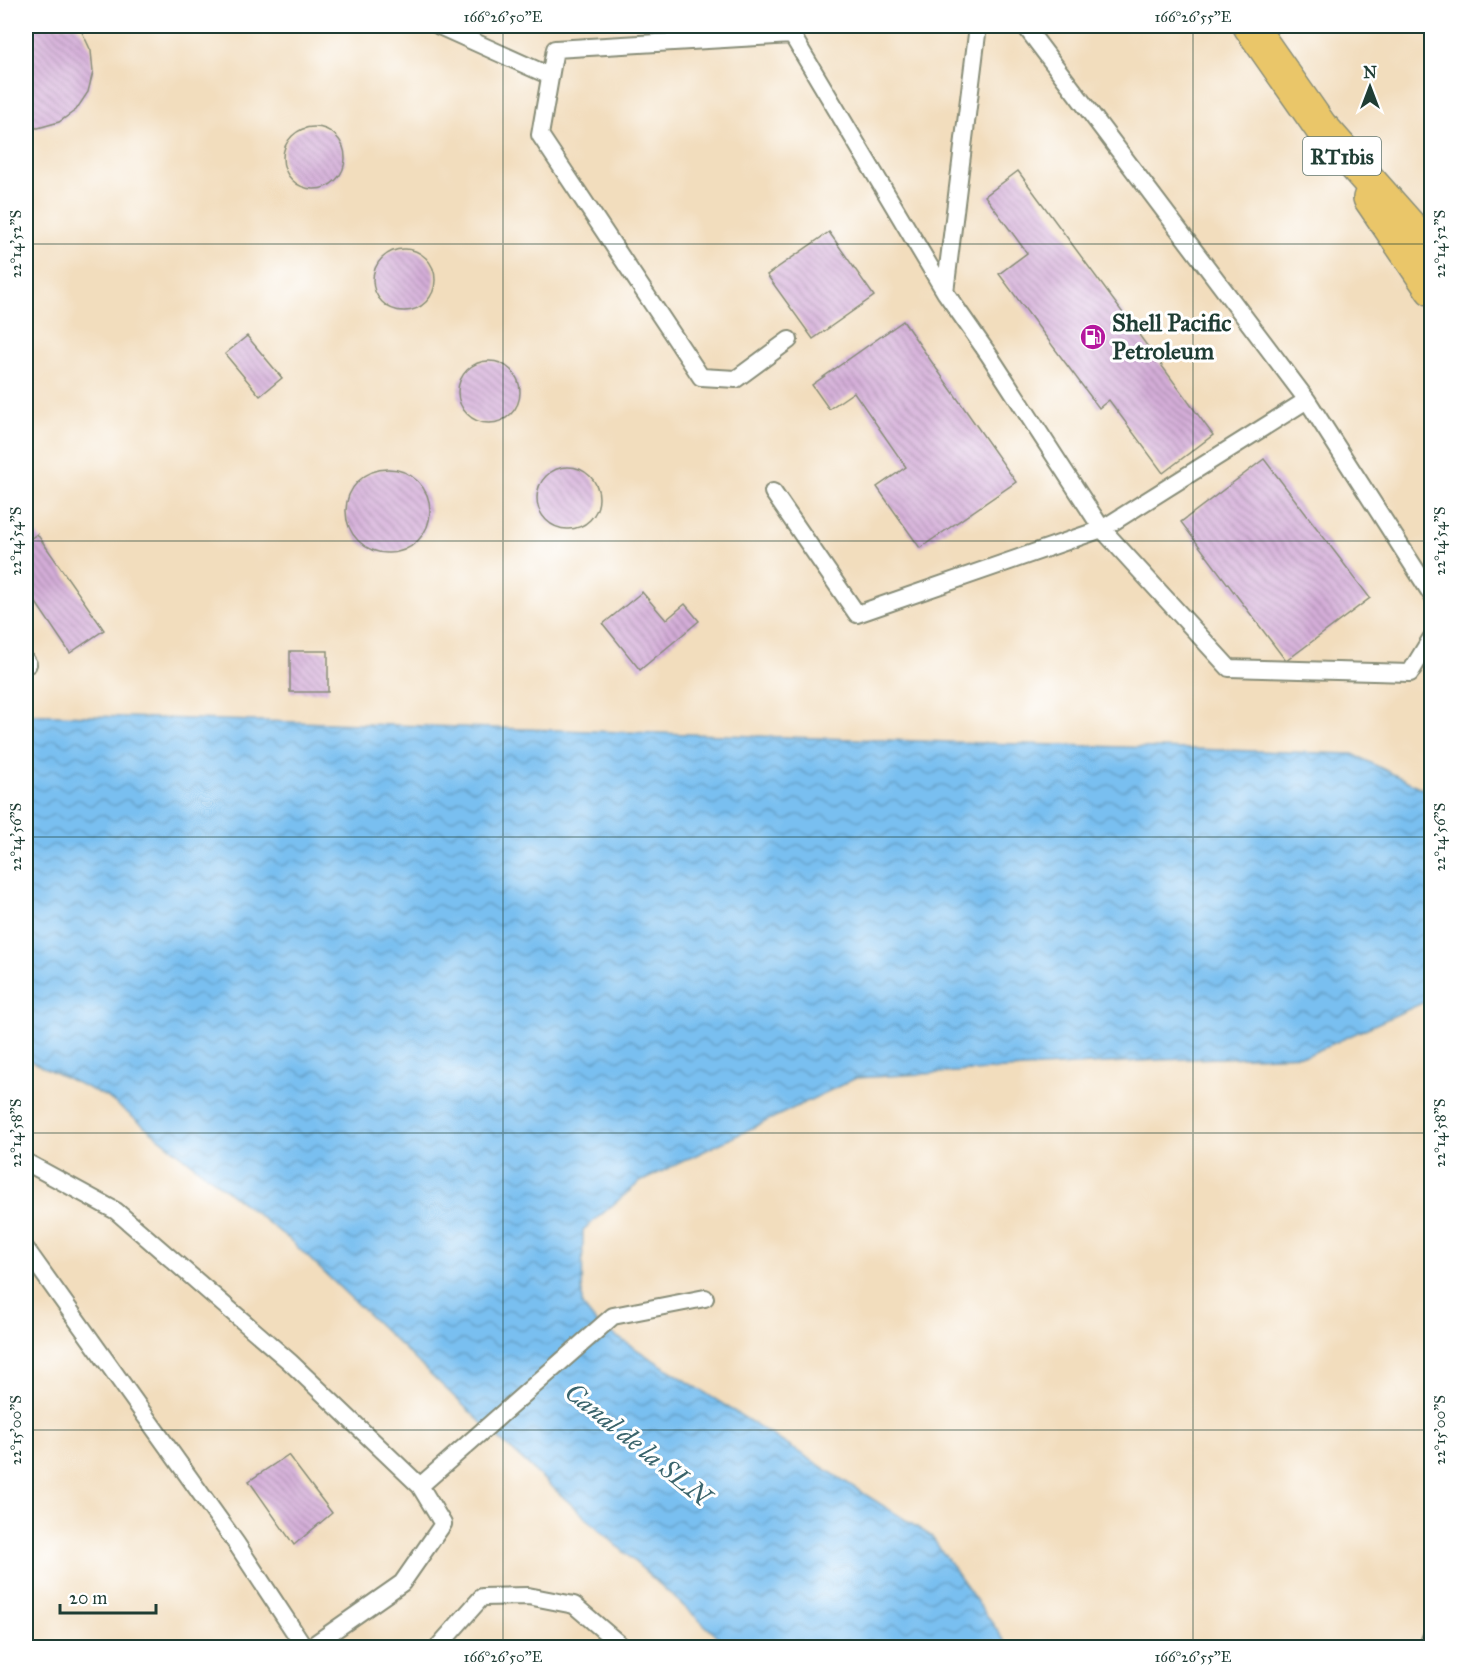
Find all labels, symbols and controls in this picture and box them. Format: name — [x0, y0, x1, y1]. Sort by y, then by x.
text: 166°26'50"E — [464, 8, 543, 26]
text: 166°26'55"E — [1154, 8, 1232, 26]
north arrow — [1340, 57, 1400, 117]
text: N — [1363, 63, 1377, 82]
road number: RT1bis — [1303, 137, 1381, 175]
text: 22°14'52"S — [7, 210, 25, 278]
text: 22°14'52"S — [1431, 210, 1449, 278]
place label: Shell Pacific Petroleum — [1112, 308, 1231, 366]
fuel station icon: Shell Pacific Petroleum — [1078, 322, 1108, 352]
text: 22°14'54"S — [7, 507, 25, 575]
text: 22°14'54"S — [1431, 507, 1449, 575]
text: 22°14'56"S — [7, 803, 25, 871]
text: 22°14'56"S — [1431, 803, 1449, 871]
text: 22°14'58"S — [7, 1099, 25, 1167]
text: 22°14'58"S — [1431, 1099, 1449, 1167]
water label: Canal de la SLN — [559, 1376, 720, 1515]
text: 22°15'00"S — [7, 1395, 25, 1465]
text: 22°15'00"S — [1431, 1395, 1449, 1465]
scale bar — [60, 1577, 156, 1615]
text: 20 m — [69, 1587, 107, 1609]
text: 166°26'50"E — [464, 1648, 543, 1666]
text: 166°26'55"E — [1154, 1648, 1232, 1666]

